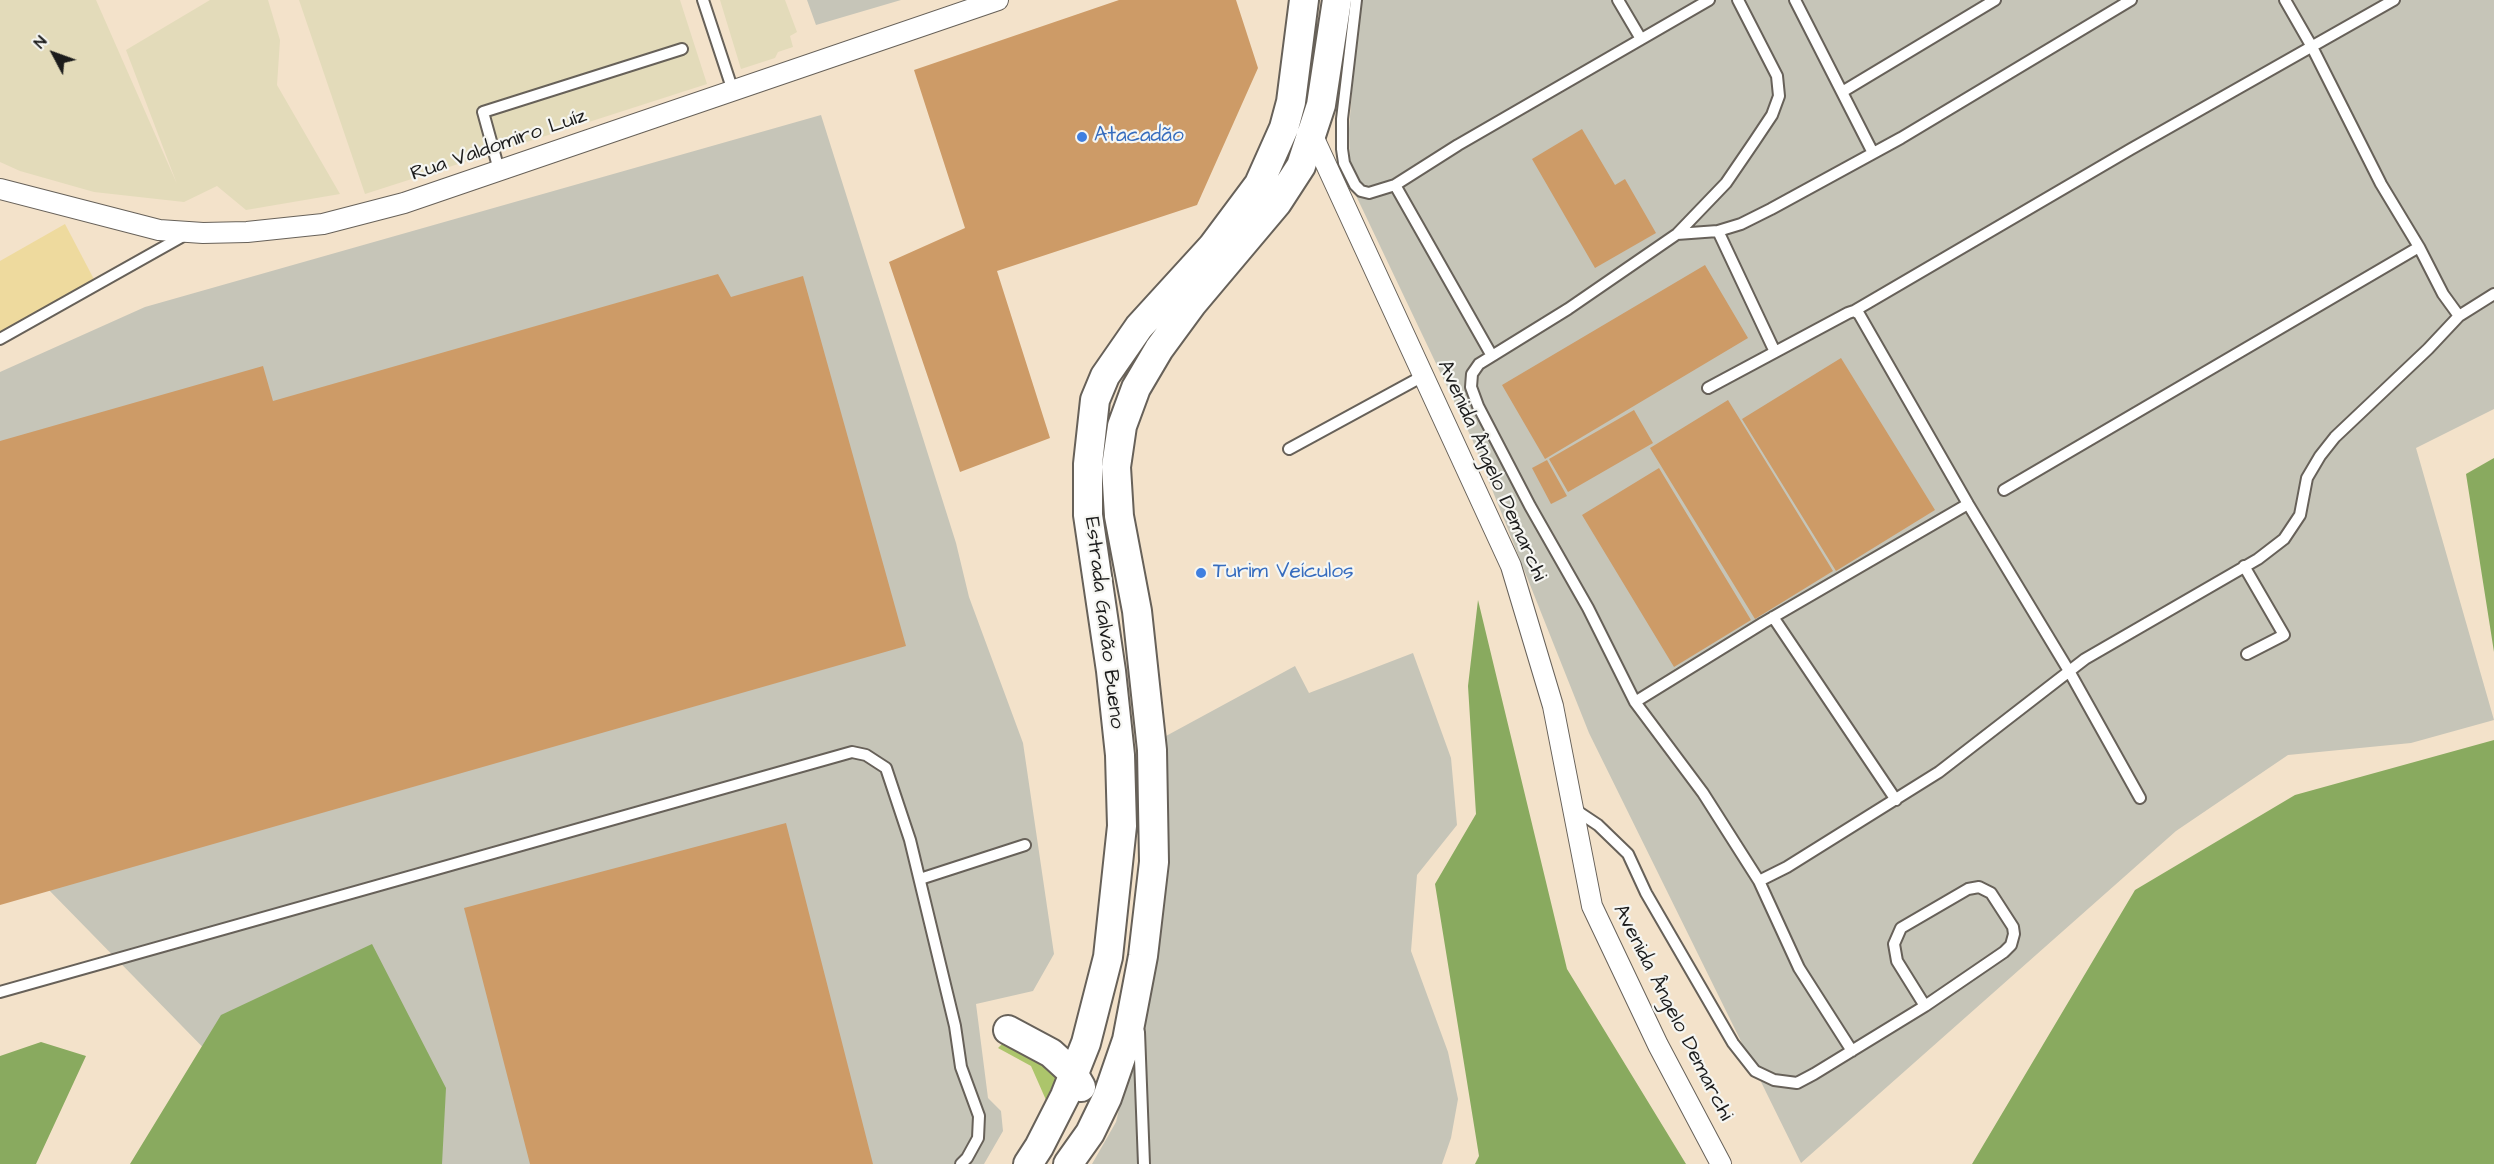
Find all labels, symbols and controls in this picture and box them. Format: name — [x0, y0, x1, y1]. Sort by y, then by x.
north arrow — [24, 24, 84, 84]
text: N — [29, 31, 52, 53]
street label: Rua Valdomiro Luíz — [408, 104, 590, 188]
place label: Atacadão — [1094, 124, 1184, 150]
marker: Atacadão — [1075, 130, 1089, 144]
street label: Avenida Ângelo Demarchi — [1431, 357, 1551, 585]
street label: Estrada Galvão Bueno — [1078, 516, 1128, 730]
place label: Turim Veículos — [1213, 560, 1354, 586]
marker: Turim Veículos — [1194, 566, 1208, 580]
street label: Avenida Ângelo Demarchi — [1606, 901, 1738, 1125]

